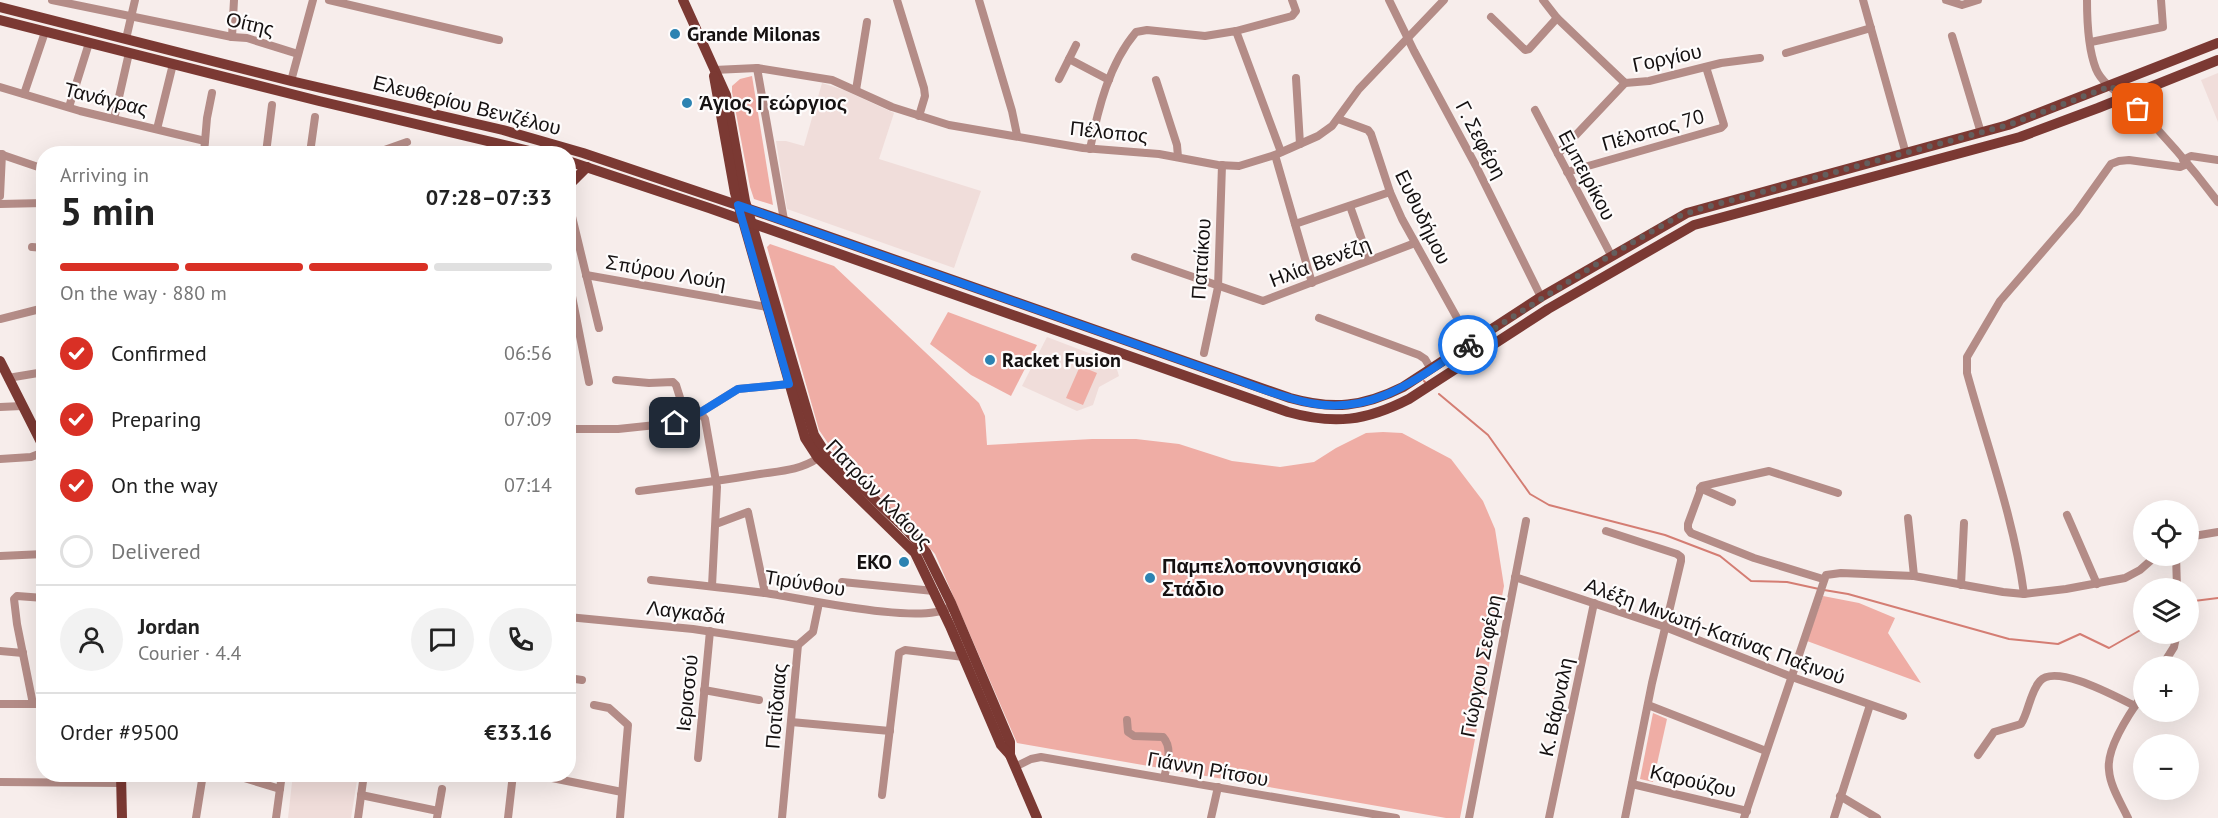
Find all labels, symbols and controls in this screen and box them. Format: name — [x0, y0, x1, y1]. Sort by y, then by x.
street label: Οίτης — [223, 6, 277, 42]
place label: Grande Milonas — [687, 21, 820, 47]
marker: Grande Milonas — [668, 27, 682, 41]
street label: Γοργίου — [1630, 38, 1704, 78]
street label: Ελευθερίου Βενιζέλου — [370, 69, 564, 141]
street label: Τανάγρας — [61, 76, 151, 122]
pin — [2112, 83, 2163, 134]
place label: Άγιος Γεώργιος — [699, 90, 847, 116]
icon: bag — [2121, 92, 2154, 125]
marker: Άγιος Γεώργιος — [680, 96, 694, 110]
street label: Γ. Σεφέρη — [1450, 96, 1512, 184]
street label: Πέλοπος 70 — [1599, 103, 1707, 157]
street label: Πέλοπος — [1069, 115, 1150, 149]
street label: Εμπειρίκου — [1552, 125, 1622, 225]
text: Arriving in — [60, 162, 149, 188]
street label: Ευθυδήμου — [1389, 166, 1457, 268]
text: 07:28–07:33 — [426, 183, 552, 211]
text: 5 min — [60, 185, 155, 236]
street label: Παταίκου — [1185, 217, 1217, 301]
street label: Ηλία Βενέζη — [1266, 231, 1374, 293]
street label: Σπύρου Λούη — [604, 249, 728, 295]
text: On the way · 880 m — [60, 280, 227, 306]
courier — [1438, 315, 1498, 375]
icon: bike — [1452, 329, 1485, 362]
icon: check — [60, 337, 93, 370]
text: Confirmed — [111, 339, 207, 367]
text: 06:56 — [504, 340, 552, 366]
place label: Racket Fusion — [1002, 347, 1121, 373]
marker: Racket Fusion — [983, 353, 997, 367]
pin — [649, 397, 700, 448]
icon: check — [60, 403, 93, 436]
text: Preparing — [111, 405, 201, 433]
text: 07:09 — [504, 406, 552, 432]
icon: home — [658, 406, 691, 439]
street label: Πατρών Κλάους — [820, 434, 938, 555]
icon: check — [60, 469, 93, 502]
text: On the way — [111, 471, 218, 499]
text: 07:14 — [504, 472, 552, 498]
map controls — [2133, 500, 2199, 800]
button: locate — [2133, 500, 2199, 566]
text: Delivered — [111, 537, 201, 565]
place label: EKO — [857, 549, 892, 575]
place label: Παμπελοποννησιακό Στάδιο — [1162, 553, 1361, 602]
marker: EKO — [897, 555, 911, 569]
street label: Τιρύνθου — [763, 564, 847, 602]
marker: Παμπελοποννησιακό Στάδιο — [1143, 571, 1157, 585]
street label: Αλέξη Μινωτή-Κατίνας Παξινού — [1581, 572, 1849, 690]
button: layers — [2133, 578, 2199, 644]
street label: Γιώργου Σεφέρη — [1454, 593, 1508, 739]
street label: Λαγκαδά — [645, 594, 727, 630]
button: person — [60, 608, 123, 671]
button: chat — [411, 608, 474, 671]
button: phone — [489, 608, 552, 671]
text: Jordan — [138, 612, 200, 640]
text: Courier · 4.4 — [138, 640, 241, 666]
street label: Ιερισσού — [670, 653, 704, 733]
street label: Κ. Βάρναλη — [1533, 655, 1579, 759]
button: + — [2133, 656, 2199, 722]
street label: Ποτίδαιας — [759, 662, 793, 750]
text: Order #9500 — [60, 718, 179, 746]
text: €33.16 — [484, 718, 552, 746]
button: − — [2133, 734, 2199, 800]
street label: Γιάννη Ρίτσου — [1145, 746, 1271, 792]
street label: Καρούζου — [1647, 758, 1739, 804]

